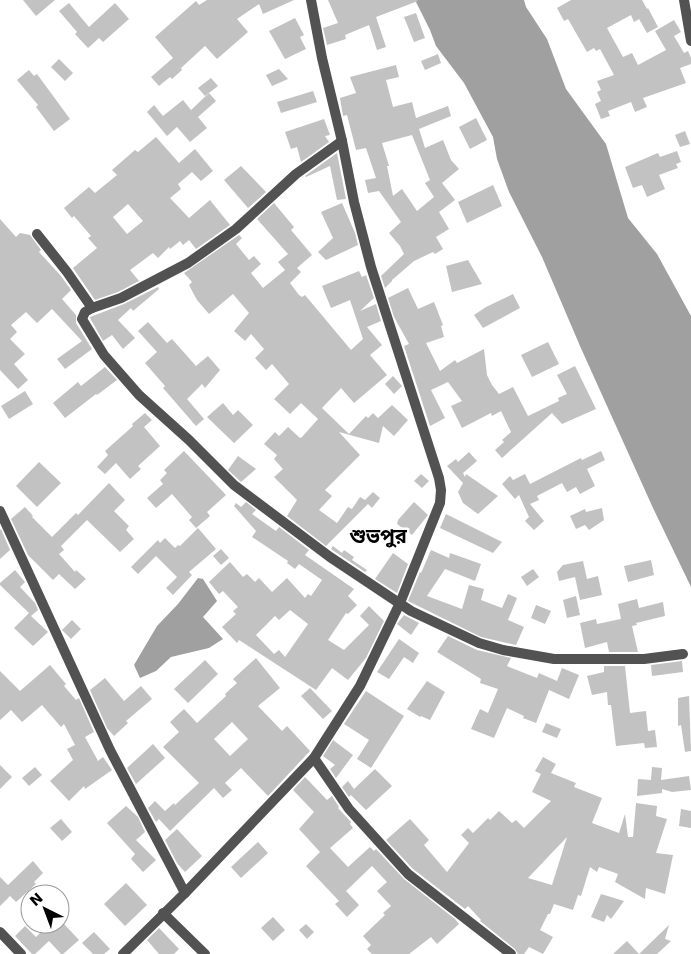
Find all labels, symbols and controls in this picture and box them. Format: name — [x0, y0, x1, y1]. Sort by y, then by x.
district label: শুভপুর — [349, 524, 408, 548]
north arrow — [20, 884, 70, 934]
text: N — [27, 889, 46, 909]

